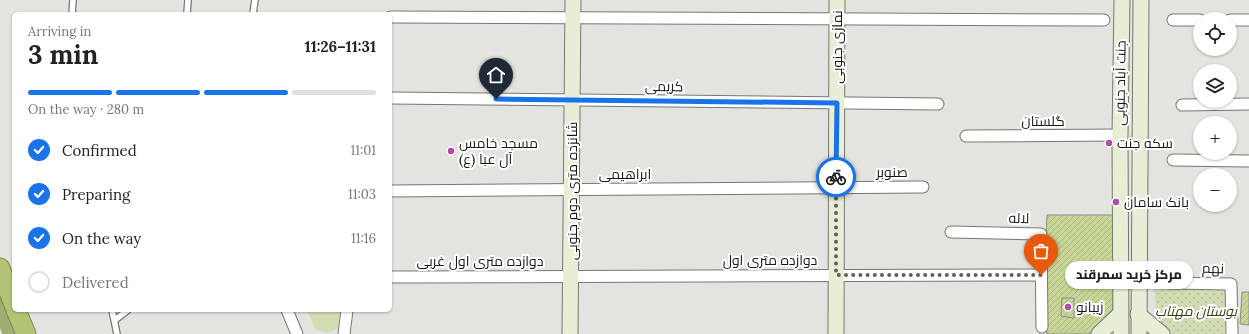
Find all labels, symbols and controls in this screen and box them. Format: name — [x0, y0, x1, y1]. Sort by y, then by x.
street label: نمازی جنوبی — [828, 10, 846, 84]
map controls — [1193, 12, 1237, 212]
button: locate — [1193, 12, 1237, 56]
text: Arriving in — [28, 23, 91, 40]
text: 11:26–11:31 — [305, 37, 376, 56]
text: 3 min — [28, 38, 98, 71]
street label: جنت آباد جنوبی — [1110, 40, 1130, 126]
pin — [479, 58, 513, 99]
icon: home — [485, 64, 507, 86]
button: layers — [1193, 64, 1237, 108]
street label: کریمی — [645, 77, 683, 95]
text: On the way · 280 m — [28, 101, 144, 118]
street label: گلستان — [1021, 112, 1065, 130]
button: + — [1193, 116, 1237, 160]
street label: شانزده متری دوم جنوبی — [563, 122, 582, 260]
place label: مسجد خامس آل عبا (ع) — [459, 134, 538, 168]
place label: سکه جنت — [1117, 134, 1173, 152]
marker: سکه جنت — [1104, 138, 1114, 148]
icon: check — [28, 139, 50, 161]
text: Confirmed — [62, 141, 137, 160]
text: 11:01 — [350, 142, 376, 159]
marker: مسجد خامس آل عبا (ع) — [446, 146, 456, 156]
courier — [816, 157, 856, 197]
street label: صنوبر — [875, 163, 908, 181]
street label: ابراهیمی — [599, 165, 651, 183]
icon: bike — [825, 166, 847, 188]
button: − — [1193, 168, 1237, 212]
icon: check — [28, 183, 50, 205]
text: Preparing — [62, 185, 130, 204]
text: 11:03 — [348, 186, 376, 203]
place label: بانک سامان — [1124, 193, 1189, 211]
marker: بانک سامان — [1111, 197, 1121, 207]
street label: لاله — [1008, 209, 1030, 227]
icon: check — [28, 227, 50, 249]
text: On the way — [62, 229, 141, 248]
text: 11:16 — [351, 230, 376, 247]
pin — [1024, 234, 1058, 275]
icon: bag — [1030, 240, 1052, 262]
street label: دوازده متری اول — [723, 251, 817, 269]
street label: دوازده متری اول غربی — [417, 252, 544, 270]
street label: نهم — [1202, 259, 1224, 278]
callout: مرکز خرید سمرقند — [1065, 261, 1193, 289]
text: مرکز خرید سمرقند — [1076, 266, 1182, 283]
text: Delivered — [62, 273, 129, 292]
place label: زیبانو — [1076, 298, 1104, 316]
marker: زیبانو — [1063, 302, 1073, 312]
park label: بوستان مهتاب — [1155, 302, 1238, 320]

